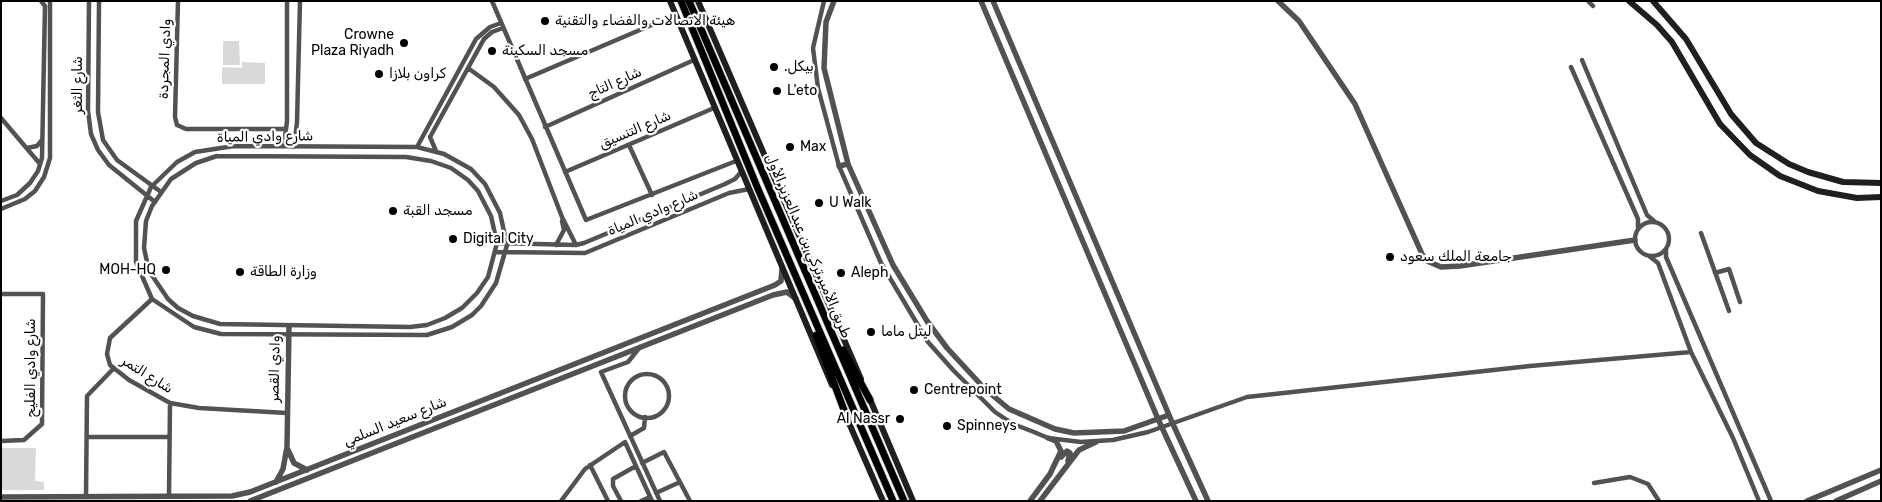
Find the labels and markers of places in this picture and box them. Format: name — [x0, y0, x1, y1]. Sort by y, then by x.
place label: هيئة الاتصالات والفضاء والتقنية — [555, 13, 735, 29]
marker: هيئة الاتصالات والفضاء والتقنية — [539, 15, 551, 27]
place label: Crowne Plaza Riyadh — [311, 27, 394, 59]
marker: Crowne Plaza Riyadh — [398, 37, 410, 49]
place label: مسجد السكينة — [502, 43, 588, 59]
marker: مسجد السكينة — [486, 45, 498, 57]
place label: .بيكل — [784, 59, 814, 75]
marker: .بيكل — [768, 61, 780, 73]
place label: كراون بلازا — [389, 66, 446, 82]
marker: كراون بلازا — [373, 68, 385, 80]
place label: L'eto — [787, 83, 817, 99]
marker: L'eto — [771, 85, 783, 97]
place label: Max — [800, 139, 826, 155]
marker: Max — [784, 141, 796, 153]
place label: U Walk — [829, 195, 872, 211]
marker: U Walk — [813, 197, 825, 209]
place label: مسجد القبة — [403, 203, 473, 219]
marker: مسجد القبة — [387, 205, 399, 217]
place label: Digital City — [463, 231, 534, 247]
marker: Digital City — [447, 233, 459, 245]
place label: جامعة الملك سعود — [1400, 249, 1512, 265]
marker: جامعة الملك سعود — [1384, 251, 1396, 263]
place label: MOH-HQ — [99, 262, 156, 278]
marker: MOH-HQ — [160, 264, 172, 276]
place label: وزارة الطاقة — [250, 264, 317, 280]
place label: Aleph — [851, 265, 888, 281]
marker: وزارة الطاقة — [234, 266, 246, 278]
marker: Aleph — [835, 267, 847, 279]
place label: ليتل ماما — [881, 324, 932, 340]
marker: ليتل ماما — [865, 326, 877, 338]
place label: Centrepoint — [924, 382, 1002, 398]
marker: Centrepoint — [908, 384, 920, 396]
place label: Al Nassr — [837, 411, 890, 427]
marker: Al Nassr — [894, 413, 906, 425]
place label: Spinneys — [957, 418, 1017, 434]
marker: Spinneys — [941, 420, 953, 432]

